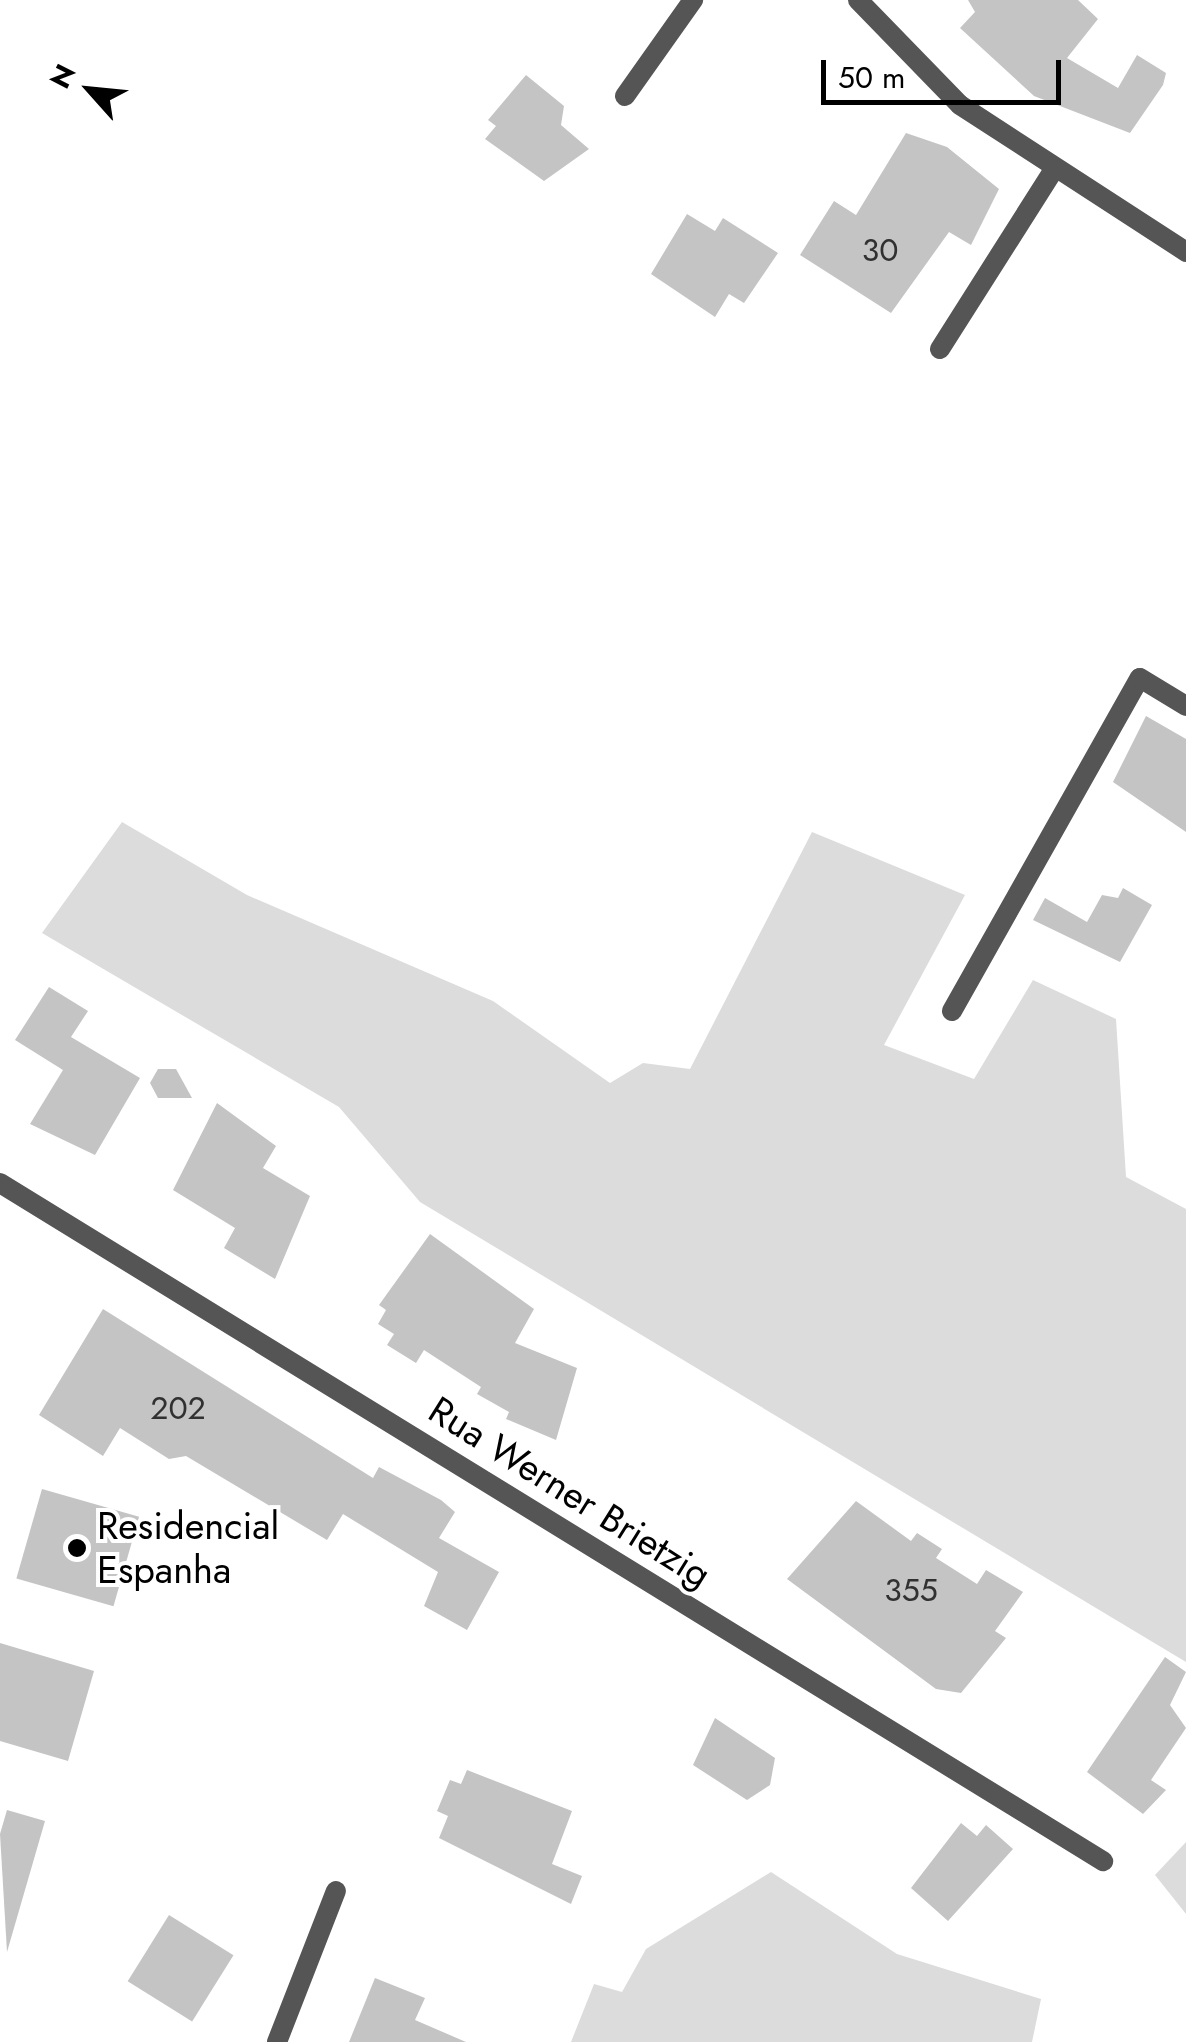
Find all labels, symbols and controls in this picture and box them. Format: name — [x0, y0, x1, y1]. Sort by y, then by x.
north arrow — [40, 40, 140, 140]
scale bar — [826, 40, 1066, 102]
text: 50 m — [838, 56, 905, 99]
text: N — [40, 57, 86, 95]
house number: 30 — [862, 231, 898, 269]
street label: Rua Werner Brietzig — [421, 1387, 719, 1597]
house number: 202 — [150, 1389, 206, 1427]
place label: Residencial Espanha — [97, 1503, 279, 1592]
marker: Residencial Espanha — [66, 1537, 88, 1559]
house number: 355 — [884, 1571, 938, 1609]

